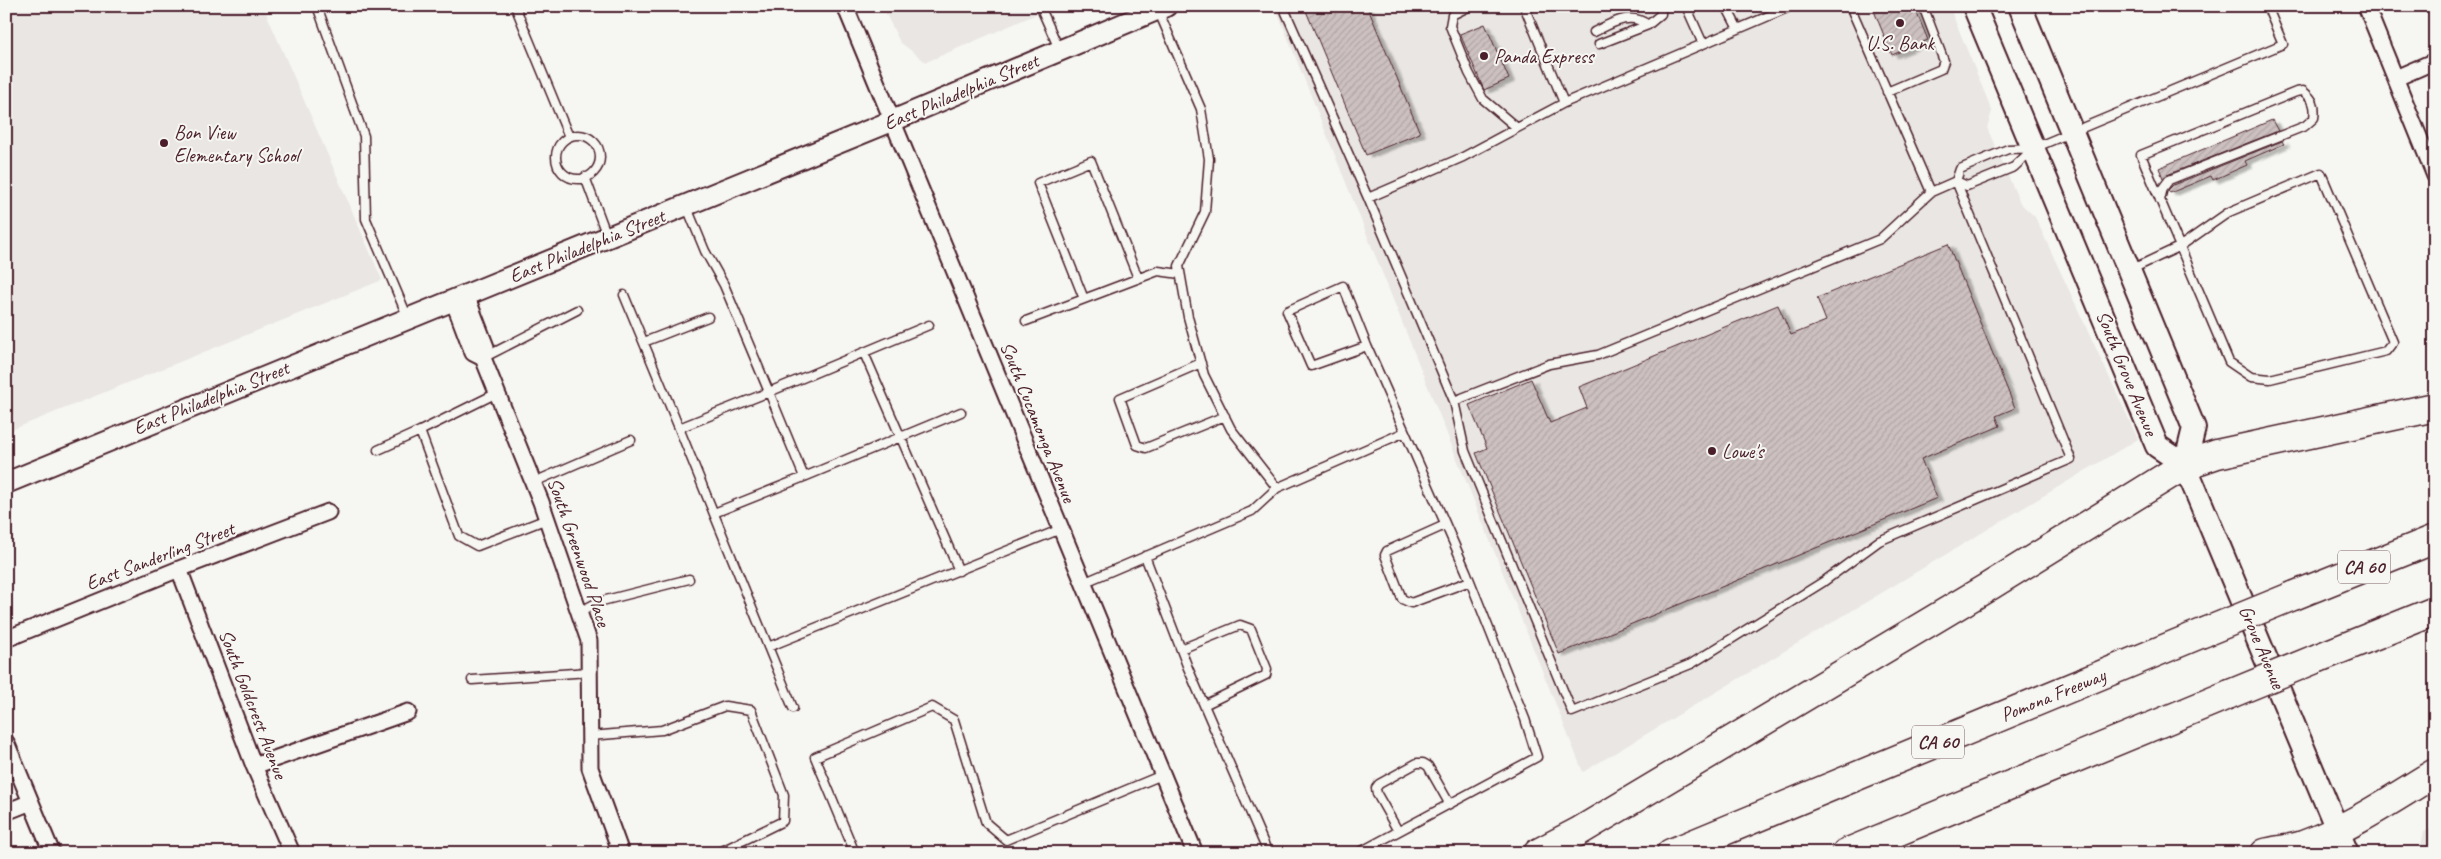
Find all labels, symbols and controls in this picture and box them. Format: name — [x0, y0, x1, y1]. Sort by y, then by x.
marker: U.S. Bank — [1894, 17, 1906, 29]
place label: U.S. Bank — [1866, 31, 1935, 56]
place label: Panda Express — [1494, 44, 1595, 69]
street label: East Philadelphia Street — [880, 47, 1044, 136]
marker: Panda Express — [1478, 50, 1490, 62]
place label: Bon View Elementary School — [174, 120, 302, 168]
marker: Bon View Elementary School — [158, 137, 170, 149]
street label: East Philadelphia Street — [506, 203, 671, 289]
street label: South Grove Avenue — [2091, 307, 2164, 441]
street label: South Cucamonga Avenue — [994, 338, 1082, 507]
street label: East Philadelphia Street — [130, 355, 295, 441]
place label: Lowe's — [1722, 439, 1766, 464]
marker: Lowe's — [1706, 445, 1718, 457]
street label: South Greenwood Place — [542, 474, 617, 631]
street label: East Sanderling Street — [82, 515, 240, 596]
road number: CA 60 — [2338, 550, 2390, 584]
street label: Grove Avenue — [2233, 602, 2291, 694]
street label: South Goldcrest Avenue — [213, 626, 293, 784]
street label: Pomona Freeway — [1997, 662, 2110, 727]
road number: CA 60 — [1912, 726, 1964, 759]

